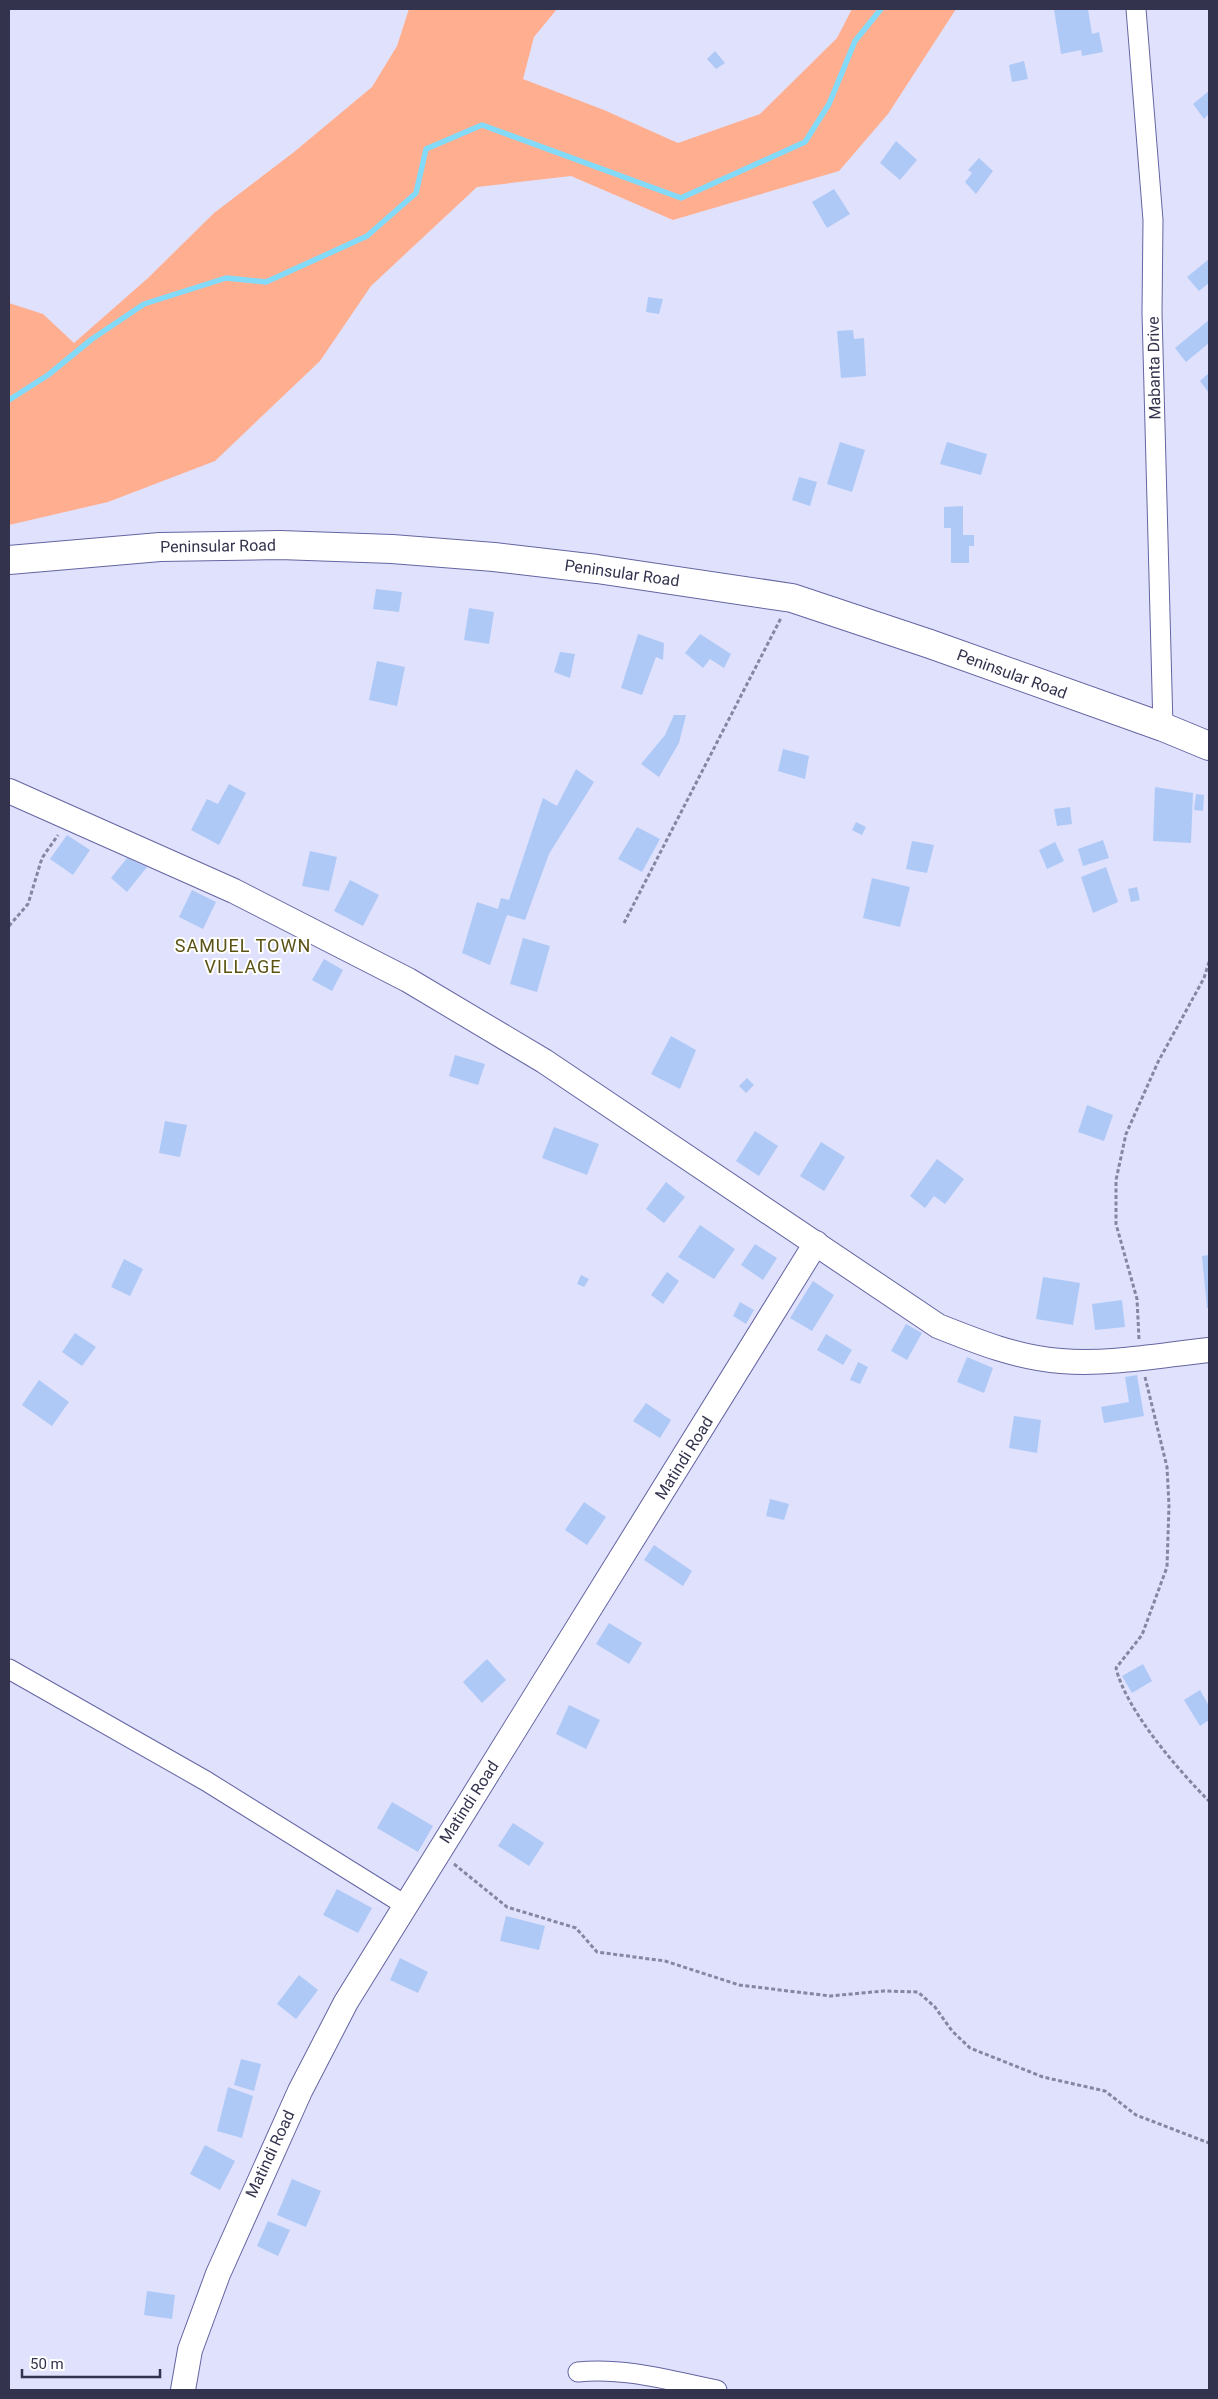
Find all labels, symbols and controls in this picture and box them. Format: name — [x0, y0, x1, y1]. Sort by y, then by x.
street label: Mabanta Drive — [1144, 316, 1164, 420]
street label: Peninsular Road — [160, 535, 276, 557]
street label: Peninsular Road — [563, 556, 681, 590]
street label: Peninsular Road — [954, 645, 1070, 703]
district label: SAMUEL TOWN VILLAGE — [175, 935, 311, 977]
street label: Matindi Road — [651, 1413, 717, 1503]
street label: Matindi Road — [435, 1757, 503, 1847]
street label: Matindi Road — [241, 2107, 299, 2201]
scale bar — [22, 2346, 160, 2378]
text: 50 m — [30, 2355, 64, 2373]

